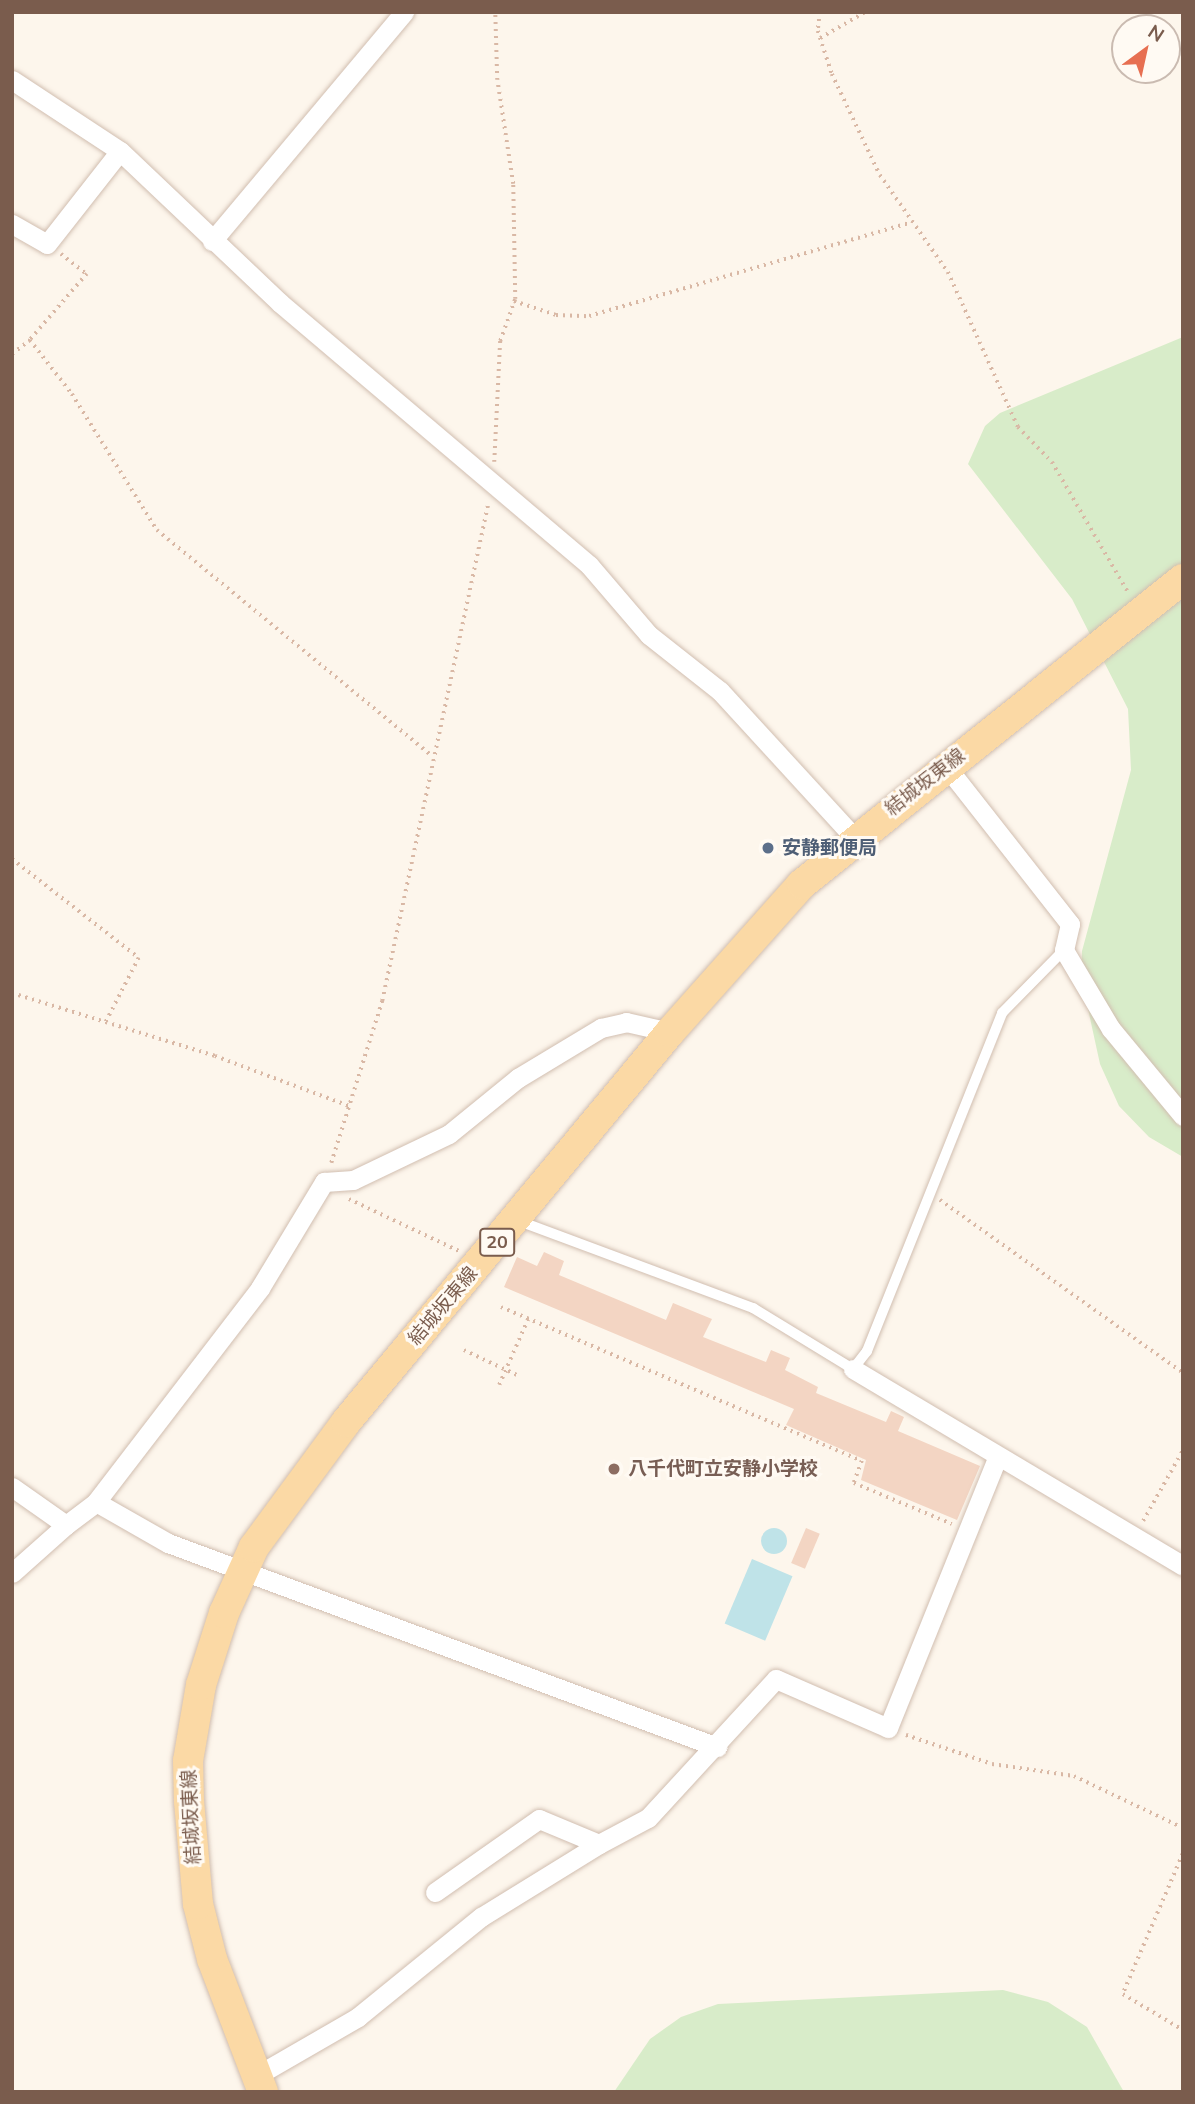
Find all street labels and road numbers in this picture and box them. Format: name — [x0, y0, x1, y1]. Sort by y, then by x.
street label: 結城坂東線 — [881, 744, 969, 820]
road number: 20 — [478, 1227, 516, 1256]
street label: 結城坂東線 — [404, 1262, 482, 1350]
street label: 結城坂東線 — [177, 1769, 205, 1865]

